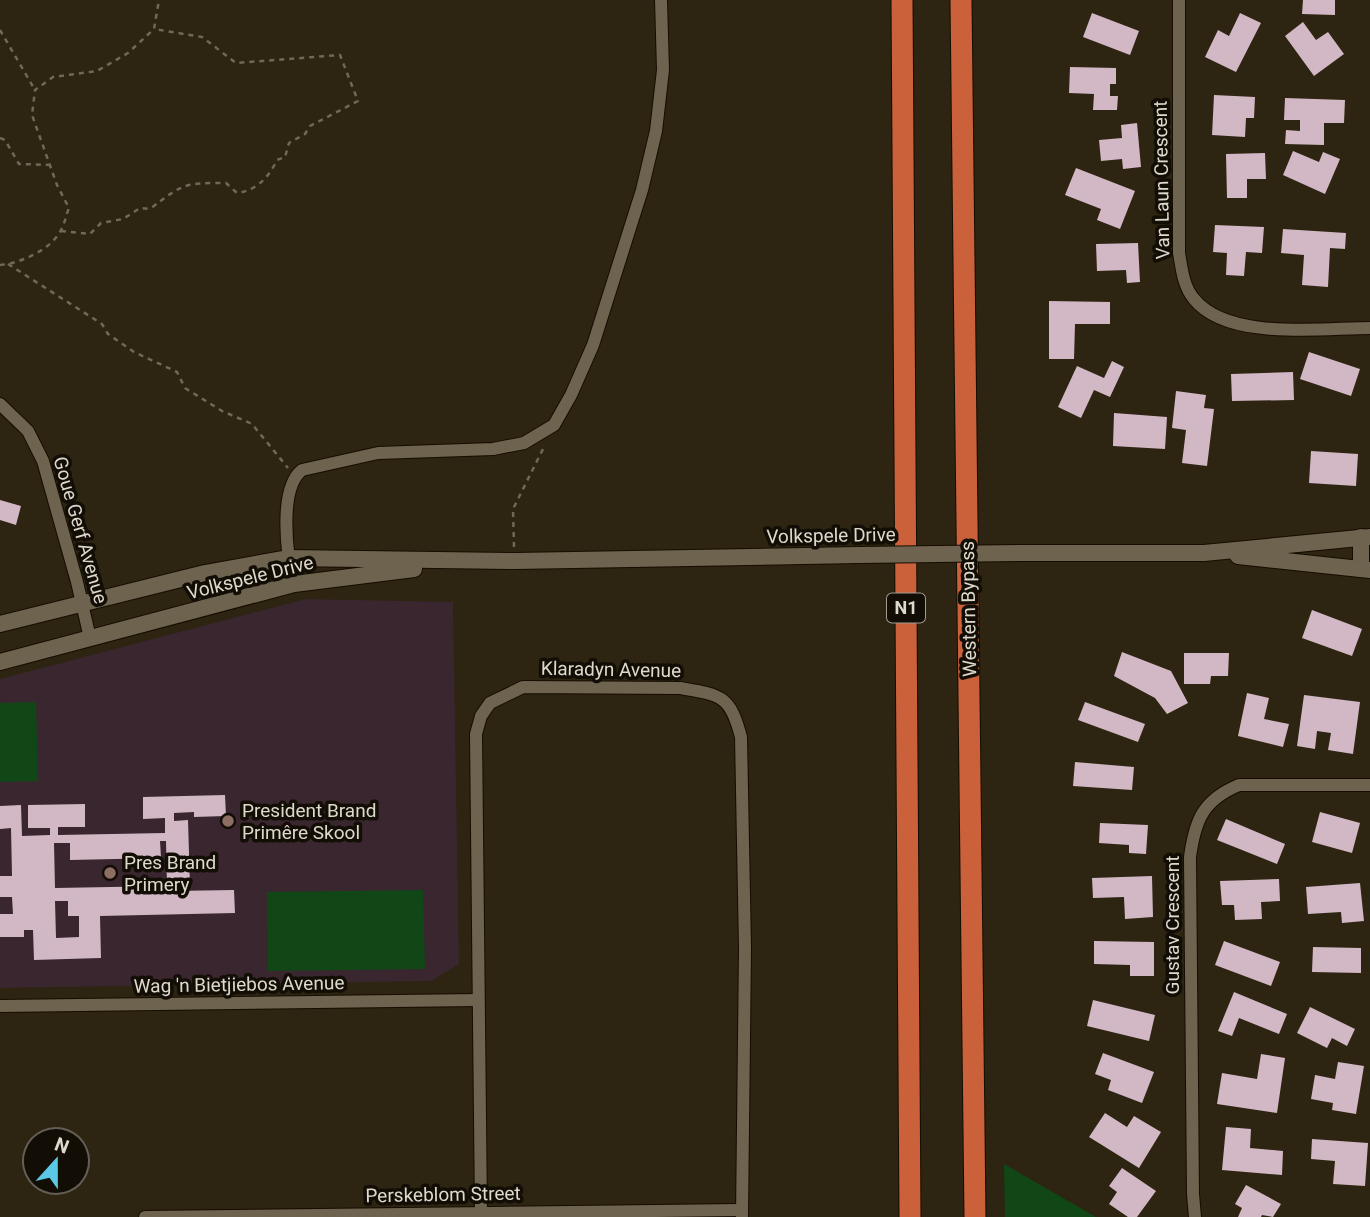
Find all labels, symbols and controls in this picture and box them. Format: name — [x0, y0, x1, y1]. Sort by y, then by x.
street label: Van Laun Crescent — [1149, 100, 1174, 260]
street label: Goue Gerf Avenue — [49, 454, 113, 606]
street label: Volkspele Drive — [766, 523, 896, 548]
street label: Western Bypass — [956, 541, 981, 677]
street label: Volkspele Drive — [185, 551, 316, 604]
road number: N1 — [887, 594, 925, 622]
street label: Klaradyn Avenue — [541, 657, 681, 682]
place label: President Brand Primêre Skool — [242, 799, 376, 844]
marker: President Brand Primêre Skool — [220, 813, 236, 829]
place label: Pres Brand Primery — [124, 851, 216, 896]
street label: Gustav Crescent — [1161, 856, 1184, 994]
marker: Pres Brand Primery — [102, 865, 118, 881]
street label: Wag 'n Bietjiebos Avenue — [133, 971, 345, 998]
north arrow — [21, 1126, 91, 1196]
text: N — [52, 1132, 72, 1159]
street label: Perskeblom Street — [365, 1182, 521, 1207]

